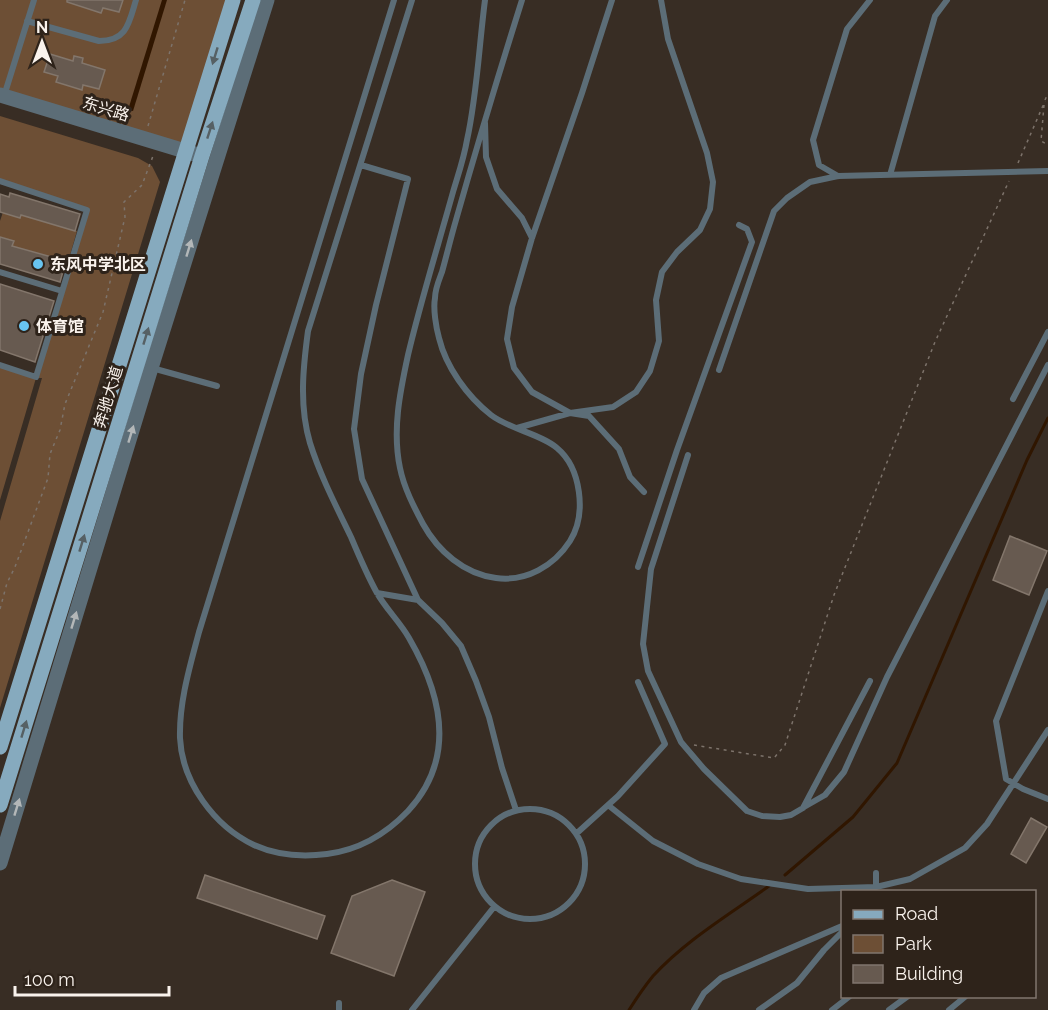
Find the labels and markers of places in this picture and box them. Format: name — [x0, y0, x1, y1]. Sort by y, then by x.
place label: 东风中学北区 — [50, 255, 146, 274]
marker: 东风中学北区 — [31, 257, 45, 271]
place label: 体育馆 — [36, 317, 84, 336]
marker: 体育馆 — [17, 319, 31, 333]

